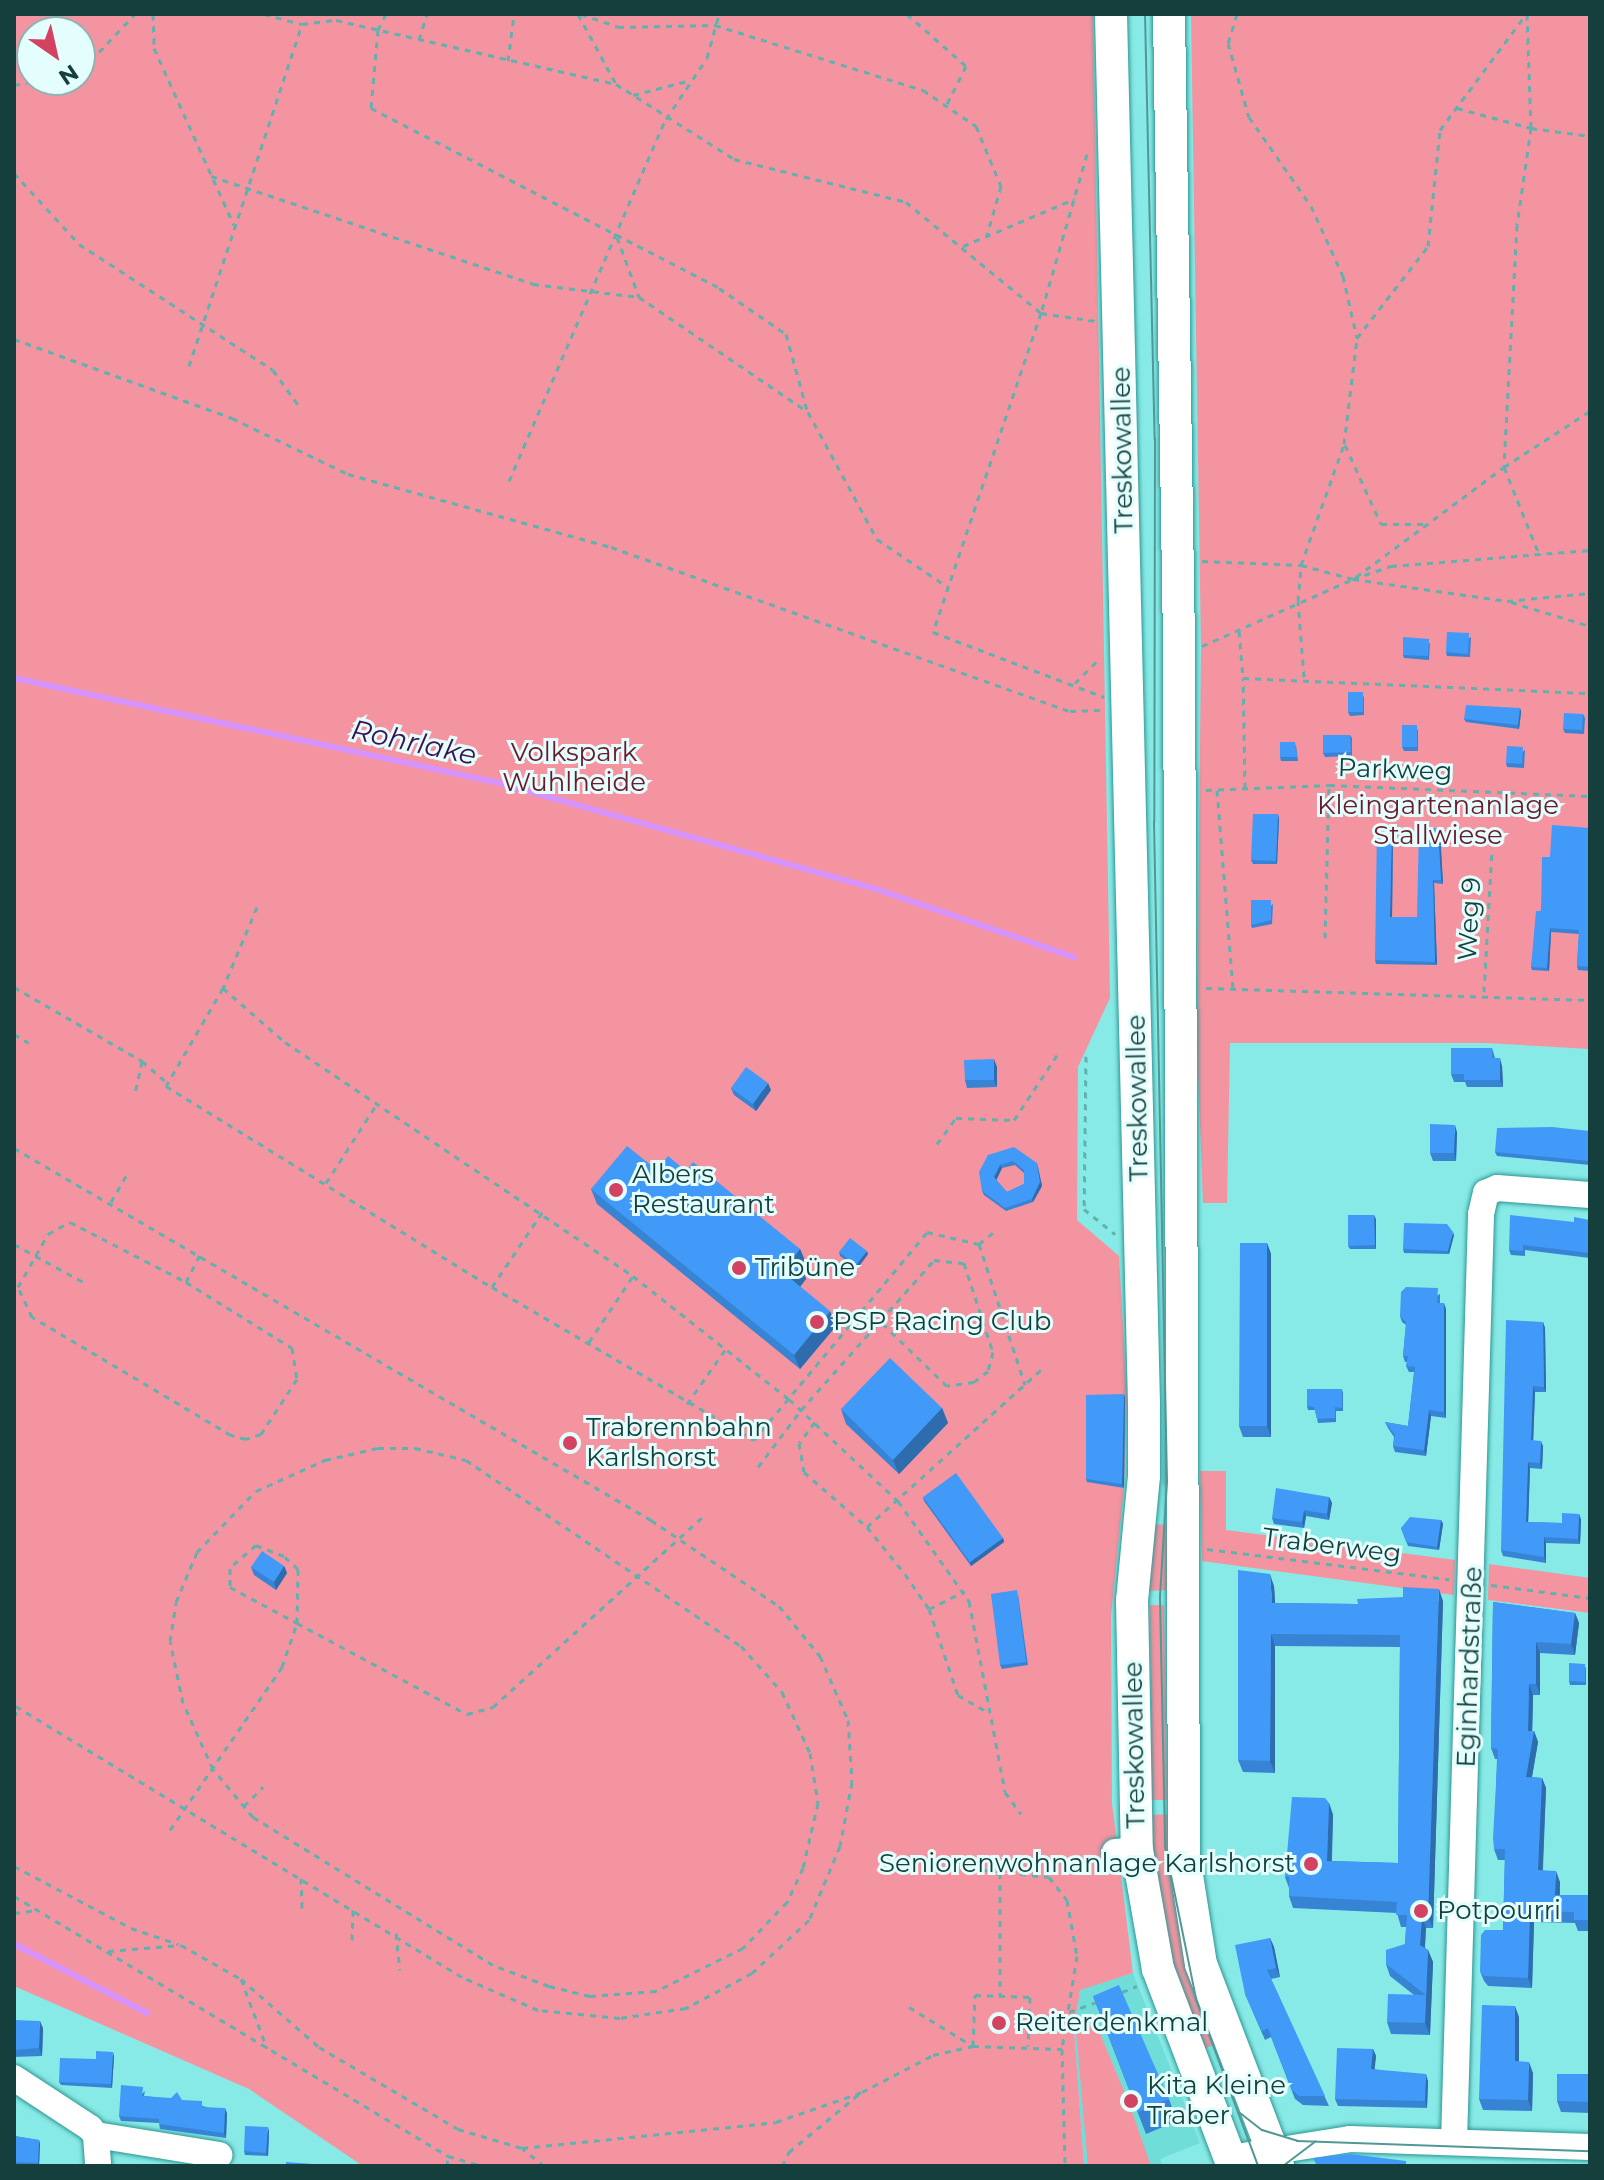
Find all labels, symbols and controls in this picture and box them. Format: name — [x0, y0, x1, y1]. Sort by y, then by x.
north arrow — [16, 16, 96, 96]
text: N — [54, 58, 84, 91]
street label: Treskowallee — [1106, 366, 1140, 534]
water label: Rohrlake — [348, 712, 480, 772]
park label: Volkspark Wuhlheide — [502, 737, 646, 798]
street label: Parkweg — [1337, 752, 1453, 788]
park label: Kleingartenanlage Stallwiese — [1317, 790, 1559, 852]
street label: Weg 9 — [1452, 876, 1488, 962]
street label: Treskowallee — [1121, 1014, 1155, 1182]
place label: Albers Restaurant — [632, 1159, 775, 1220]
marker: Albers Restaurant — [607, 1181, 625, 1199]
place label: Tribüne — [755, 1252, 855, 1284]
marker: Tribüne — [730, 1259, 748, 1277]
place label: PSP Racing Club — [833, 1306, 1051, 1338]
marker: PSP Racing Club — [808, 1313, 826, 1331]
place label: Trabrennbahn Karlshorst — [586, 1412, 772, 1474]
marker: Trabrennbahn Karlshorst — [561, 1434, 579, 1452]
street label: Traberweg — [1261, 1522, 1403, 1570]
street label: Eginhardstraße — [1451, 1566, 1489, 1768]
street label: Treskowallee — [1118, 1661, 1152, 1829]
place label: Seniorenwohnanlage Karlshorst — [879, 1848, 1295, 1880]
marker: Seniorenwohnanlage Karlshorst — [1302, 1855, 1320, 1873]
place label: Potpourri — [1437, 1895, 1561, 1927]
marker: Potpourri — [1412, 1902, 1430, 1920]
place label: Reiterdenkmal — [1015, 2007, 1208, 2039]
marker: Reiterdenkmal — [990, 2014, 1008, 2032]
place label: Kita Kleine Traber — [1147, 2070, 1286, 2132]
marker: Kita Kleine Traber — [1122, 2092, 1140, 2110]

